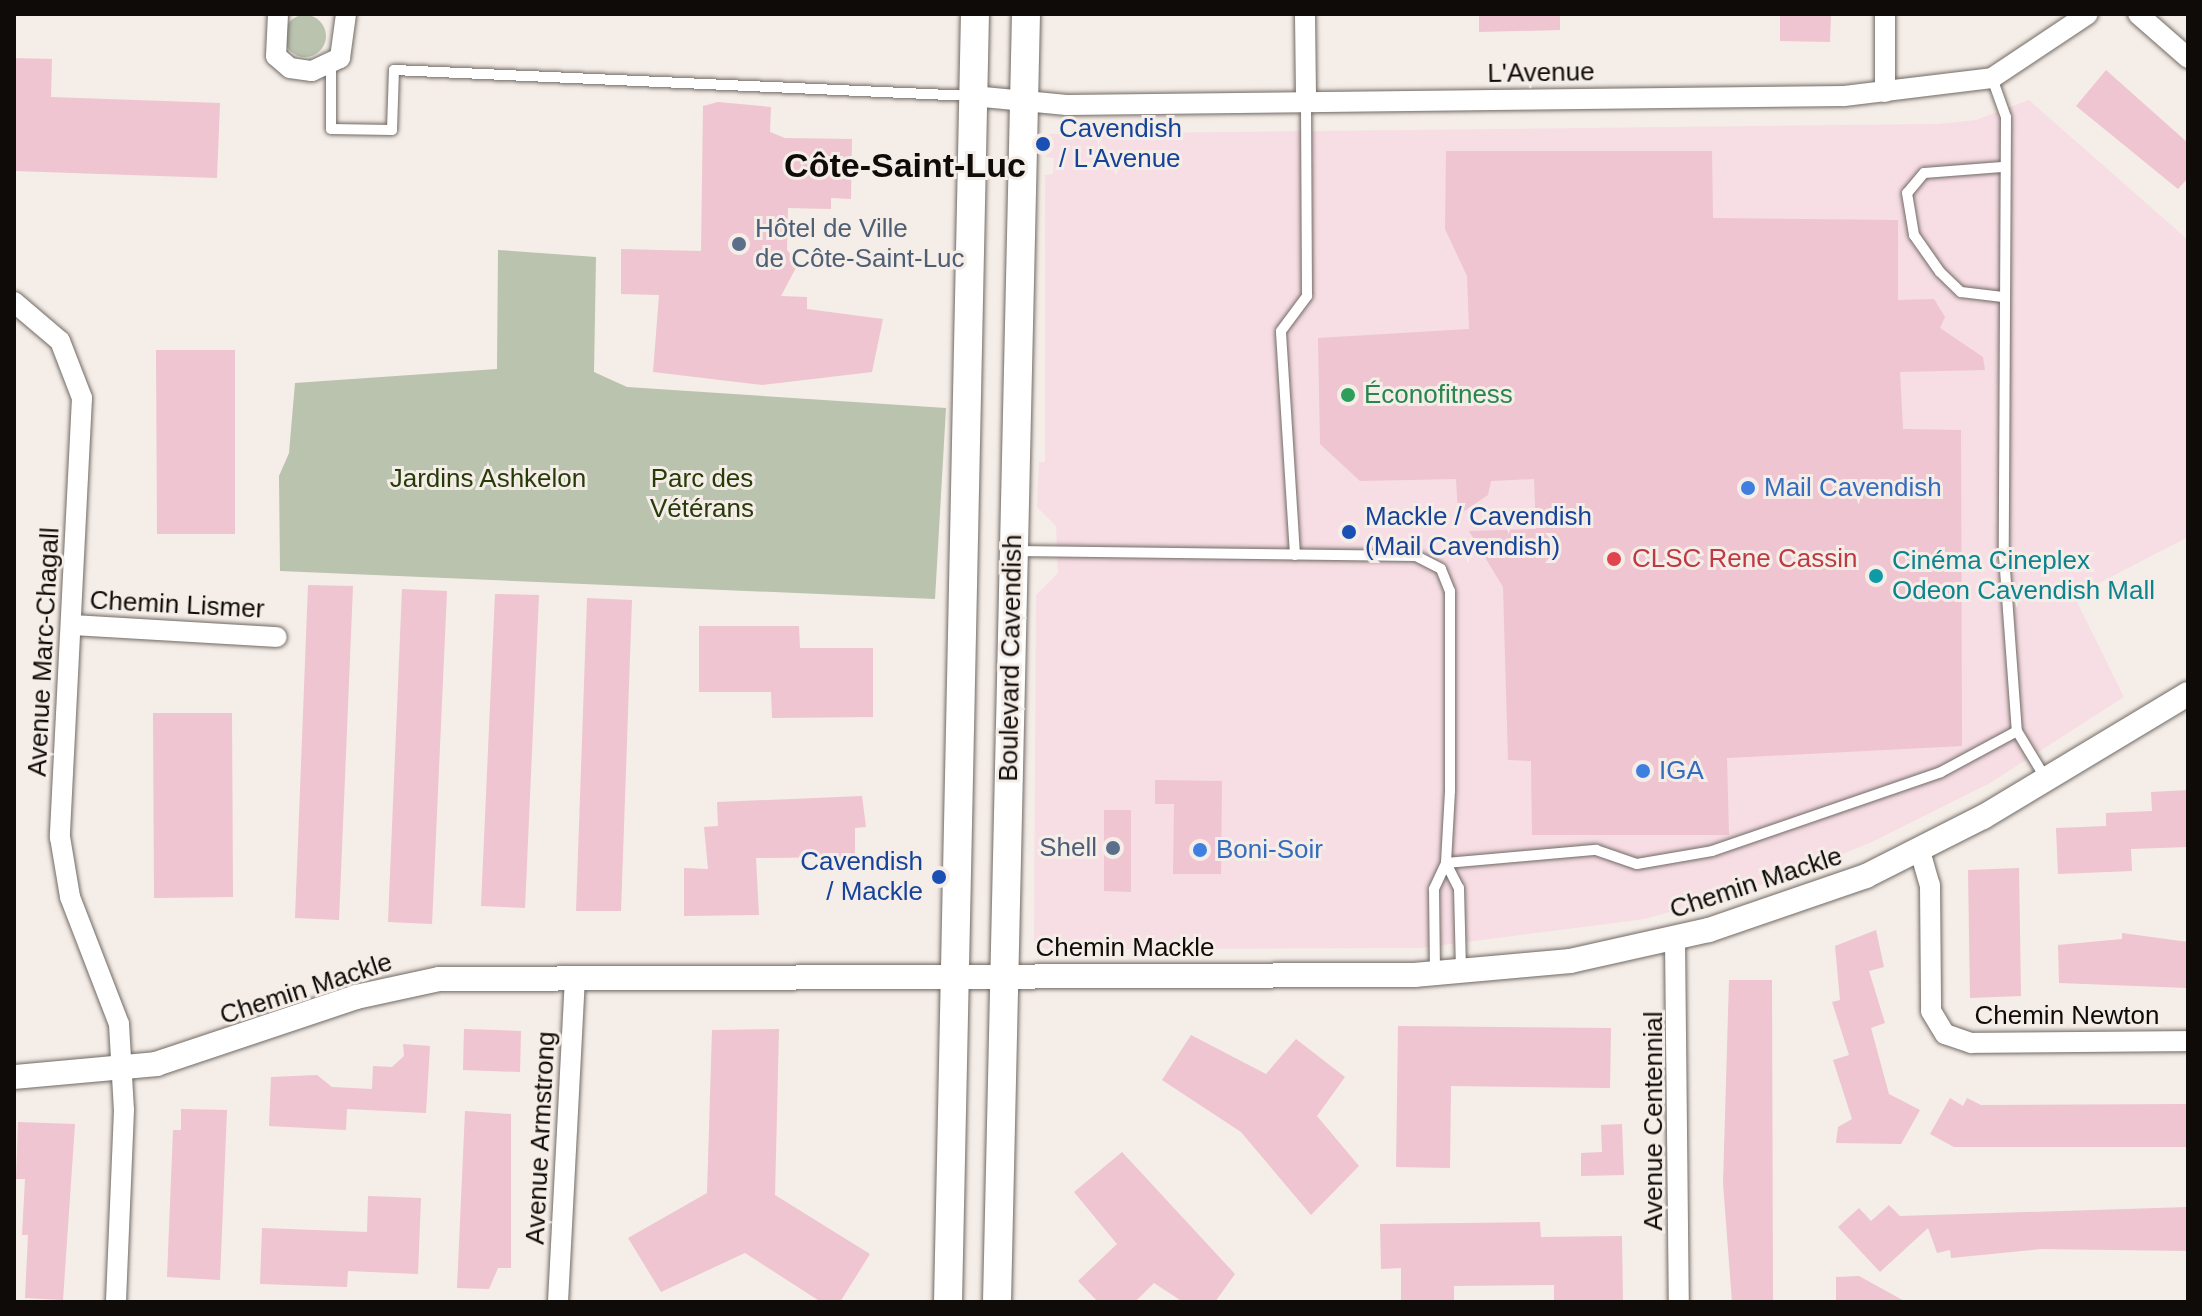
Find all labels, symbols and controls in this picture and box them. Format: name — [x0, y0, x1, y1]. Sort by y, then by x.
street label: L'Avenue — [1487, 56, 1595, 90]
place label: Cavendish / L'Avenue — [1059, 113, 1182, 174]
marker: Cavendish / L'Avenue — [1034, 135, 1052, 153]
district label: Côte-Saint-Luc — [784, 146, 1026, 186]
place label: Hôtel de Ville de Côte-Saint-Luc — [755, 213, 965, 274]
marker: Hôtel de Ville de Côte-Saint-Luc — [730, 235, 748, 253]
place label: Éconofitness — [1364, 379, 1513, 411]
marker: Éconofitness — [1339, 386, 1357, 404]
park label: Jardins Ashkelon — [389, 463, 587, 495]
park label: Parc des Vétérans — [650, 463, 754, 524]
place label: Mail Cavendish — [1764, 472, 1942, 504]
marker: Mail Cavendish — [1739, 479, 1757, 497]
place label: Mackle / Cavendish (Mail Cavendish) — [1365, 501, 1592, 562]
marker: Mackle / Cavendish (Mail Cavendish) — [1340, 523, 1358, 541]
street label: Avenue Marc-Chagall — [22, 527, 66, 777]
street label: Boulevard Cavendish — [993, 534, 1029, 782]
place label: CLSC Rene Cassin — [1632, 543, 1857, 575]
place label: Cinéma Cineplex Odeon Cavendish Mall — [1892, 545, 2155, 606]
marker: CLSC Rene Cassin — [1603, 548, 1625, 570]
marker: Cinéma Cineplex Odeon Cavendish Mall — [1867, 567, 1885, 585]
street label: Chemin Lismer — [89, 585, 265, 625]
place label: IGA — [1659, 755, 1704, 787]
marker: IGA — [1634, 762, 1652, 780]
place label: Shell — [1039, 832, 1097, 864]
place label: Boni-Soir — [1216, 834, 1323, 866]
marker: Shell — [1104, 839, 1122, 857]
street label: Chemin Mackle — [1666, 840, 1846, 926]
marker: Boni-Soir — [1191, 841, 1209, 859]
place label: Cavendish / Mackle — [800, 846, 923, 908]
marker: Cavendish / Mackle — [930, 868, 948, 886]
street label: Chemin Mackle — [1035, 932, 1215, 964]
street label: Chemin Mackle — [216, 946, 396, 1032]
street label: Chemin Newton — [1975, 1000, 2159, 1032]
street label: Avenue Centennial — [1638, 1011, 1670, 1231]
street label: Avenue Armstrong — [520, 1030, 562, 1246]

